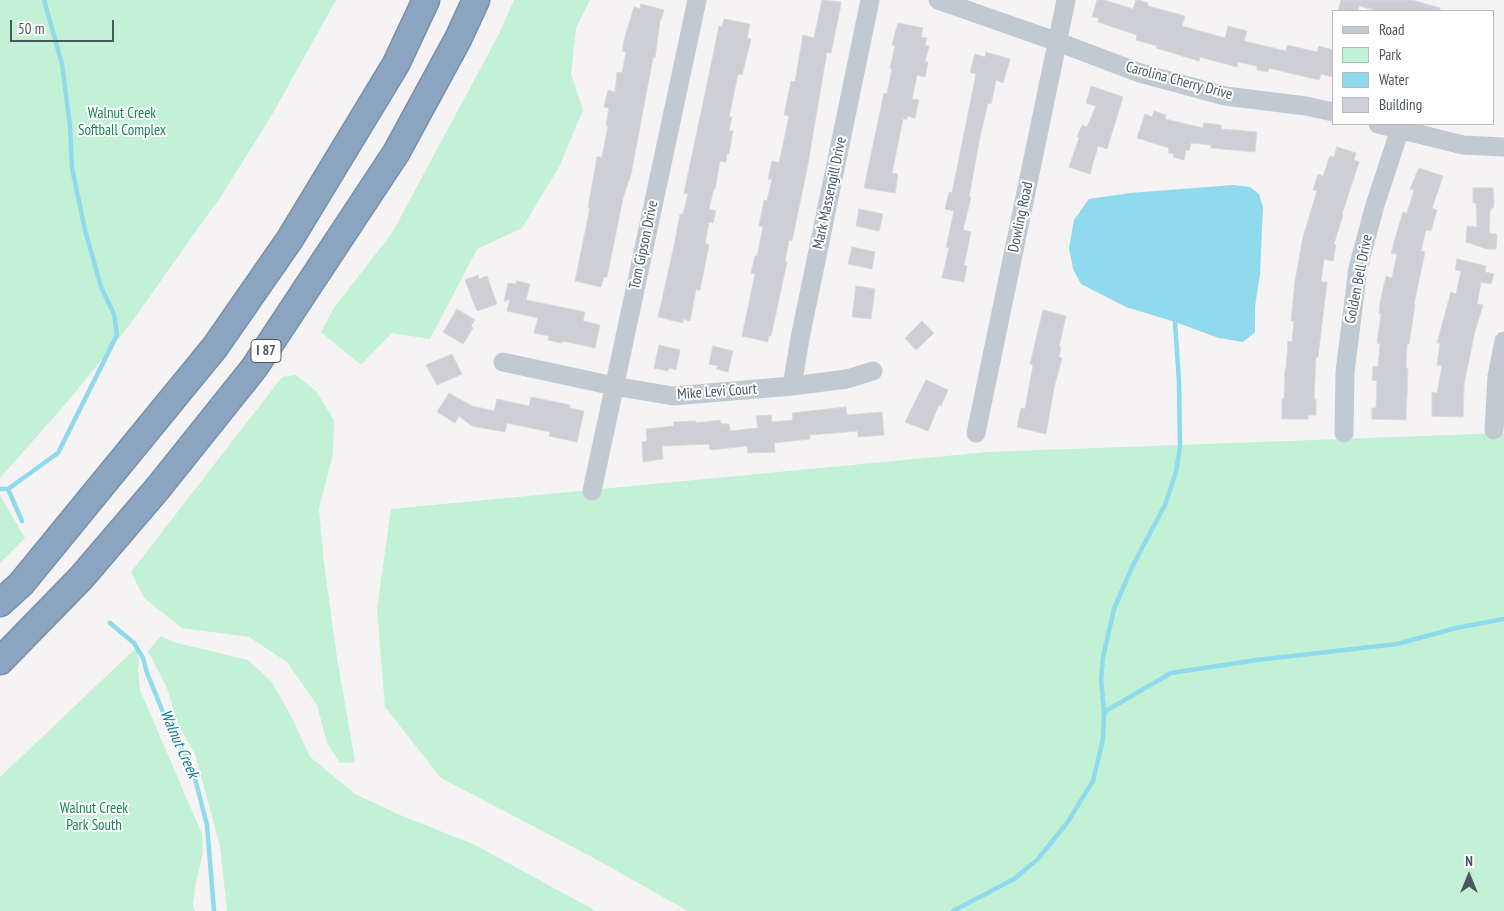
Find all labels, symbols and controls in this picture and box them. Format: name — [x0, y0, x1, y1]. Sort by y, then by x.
scale bar — [12, 10, 116, 42]
legend — [1332, 10, 1494, 125]
text: 50 m — [18, 19, 44, 38]
text: Road — [1379, 20, 1405, 39]
text: Park — [1379, 45, 1401, 64]
street label: Carolina Cherry Drive — [1124, 58, 1234, 104]
text: Water — [1379, 70, 1409, 89]
text: Building — [1379, 95, 1422, 114]
park label: Walnut Creek Softball Complex — [78, 105, 166, 140]
street label: Mark Massengill Drive — [809, 135, 851, 251]
street label: Dowling Road — [1005, 180, 1037, 254]
street label: Tom Gipson Drive — [626, 199, 662, 291]
street label: Golden Bell Drive — [1342, 233, 1376, 325]
road number: I 87 — [251, 340, 281, 362]
street label: Mike Levi Court — [677, 380, 757, 404]
water label: Walnut Creek — [155, 707, 203, 781]
park label: Walnut Creek Park South — [60, 800, 128, 835]
north arrow — [1444, 851, 1494, 901]
text: N — [1465, 852, 1473, 870]

